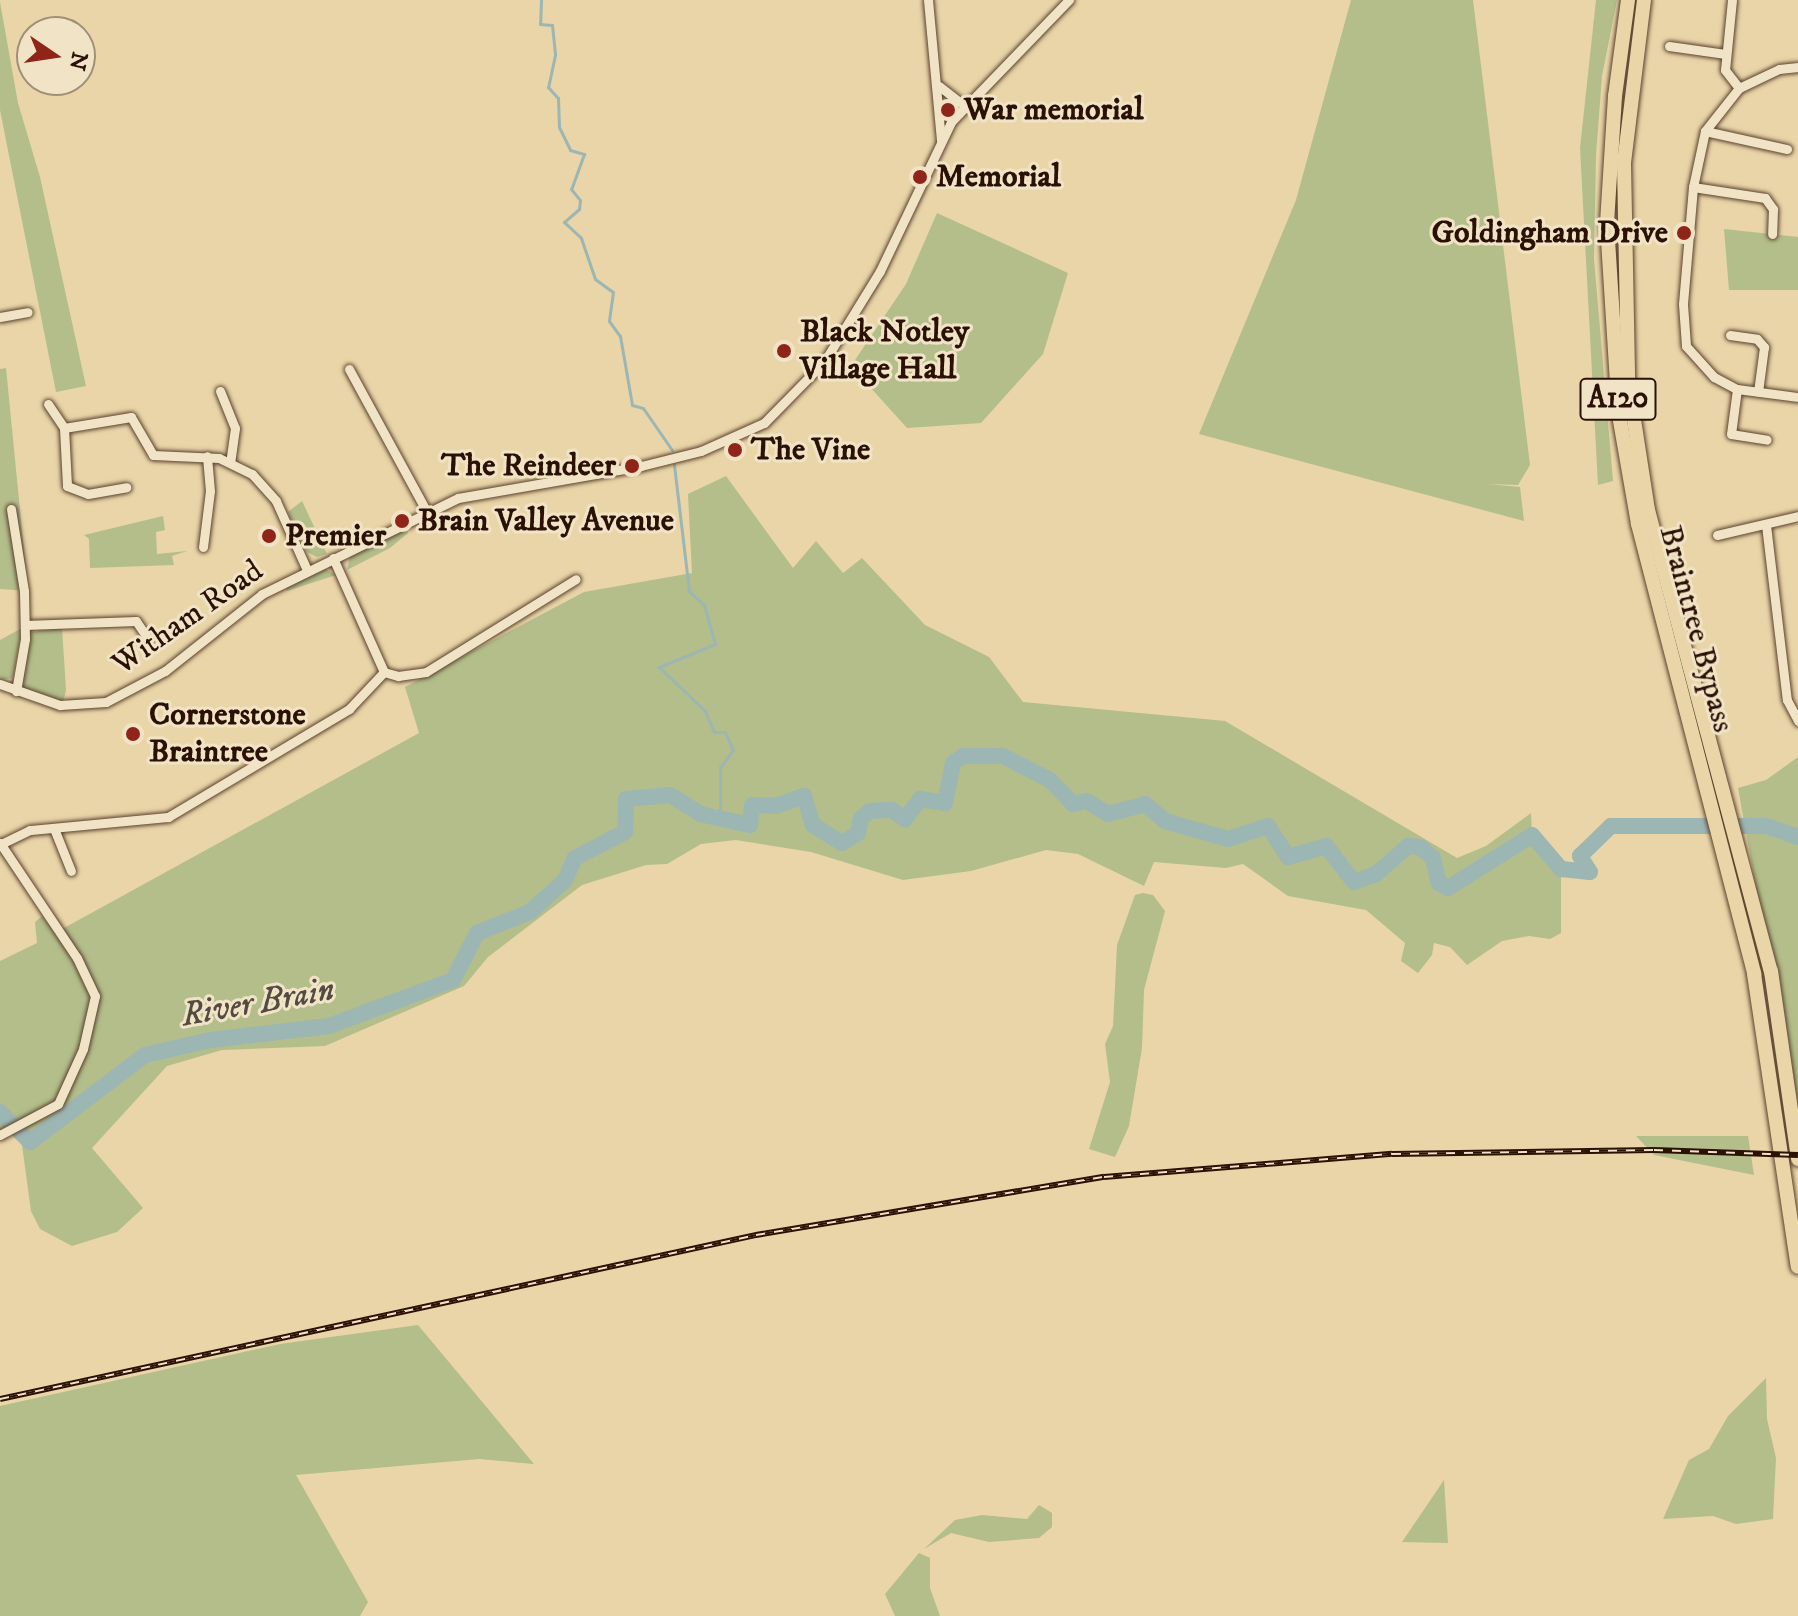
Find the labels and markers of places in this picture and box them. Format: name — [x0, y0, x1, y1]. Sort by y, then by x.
place label: War memorial — [964, 91, 1144, 129]
marker: War memorial — [939, 101, 957, 119]
place label: Memorial — [936, 158, 1061, 196]
marker: Memorial — [911, 168, 929, 186]
place label: Goldingham Drive — [1432, 214, 1668, 252]
marker: Goldingham Drive — [1675, 224, 1693, 242]
place label: Black Notley Village Hall — [800, 314, 969, 389]
marker: Black Notley Village Hall — [775, 342, 793, 360]
place label: The Vine — [751, 431, 870, 469]
marker: The Vine — [726, 441, 744, 459]
place label: The Reindeer — [441, 447, 616, 485]
marker: The Reindeer — [623, 457, 641, 475]
place label: Brain Valley Avenue — [418, 502, 674, 540]
marker: Brain Valley Avenue — [393, 512, 411, 530]
place label: Premier — [285, 517, 386, 555]
marker: Premier — [260, 527, 278, 545]
place label: Cornerstone Braintree — [149, 697, 306, 772]
marker: Cornerstone Braintree — [124, 725, 142, 743]

